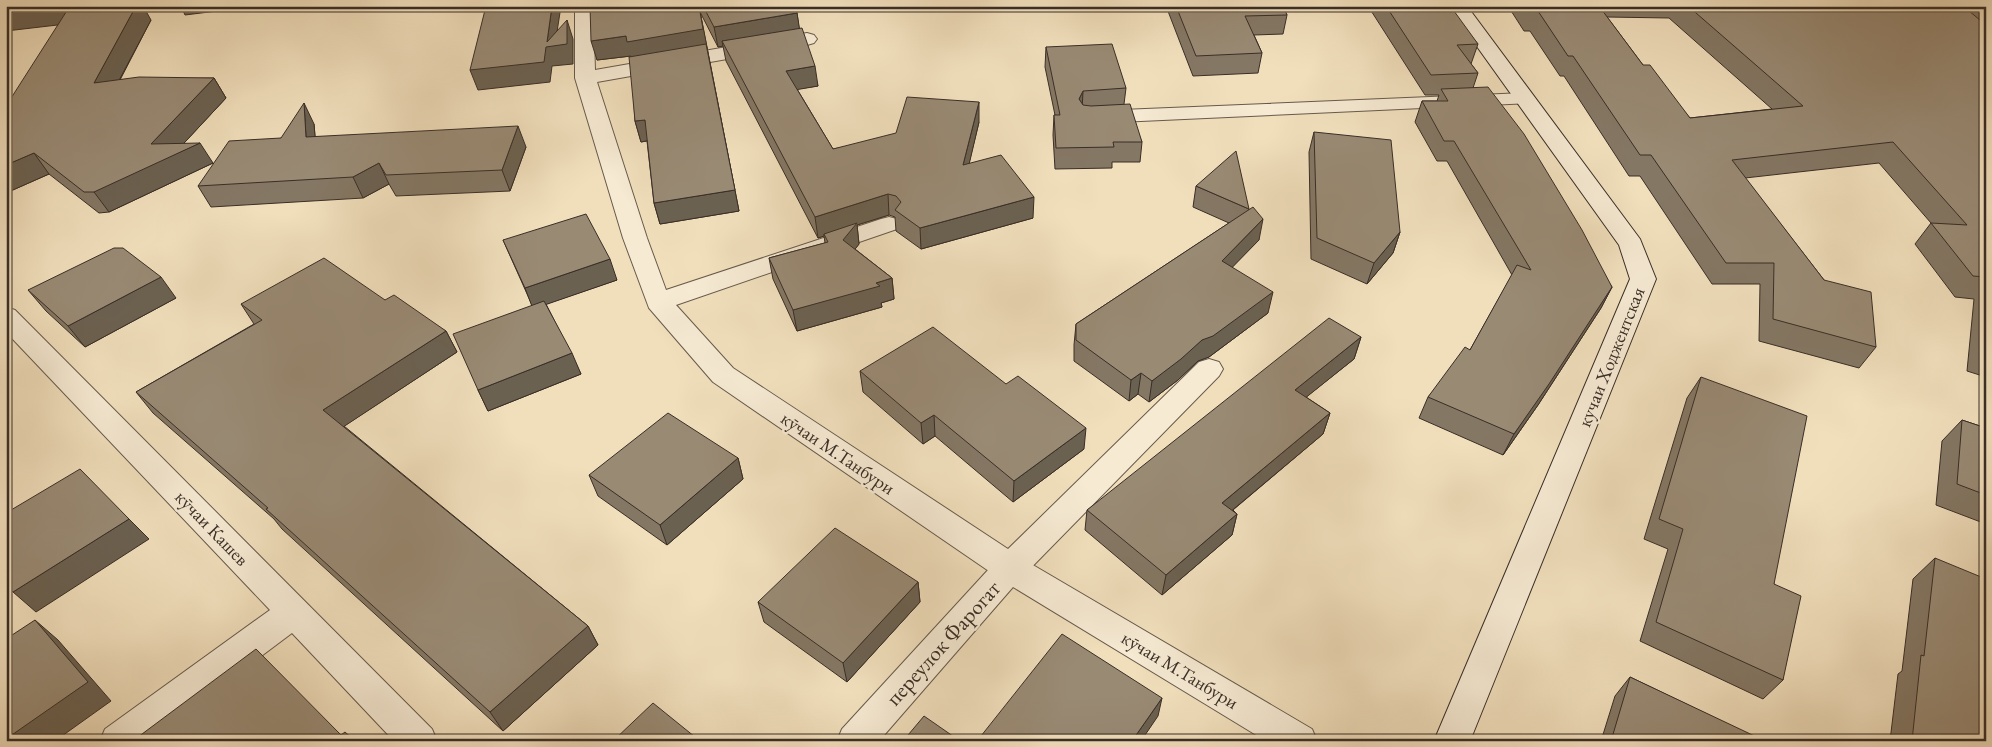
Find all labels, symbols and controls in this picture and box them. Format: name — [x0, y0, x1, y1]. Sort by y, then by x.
street label: кучаи Ходжентская — [1572, 283, 1651, 431]
street label: кӯчаи М.Танбури — [776, 406, 900, 500]
street label: кӯчаи Кашев — [170, 485, 254, 571]
street label: переулок Фарогат — [879, 574, 1007, 712]
street label: кӯчаи М.Танбури — [1117, 625, 1243, 715]

